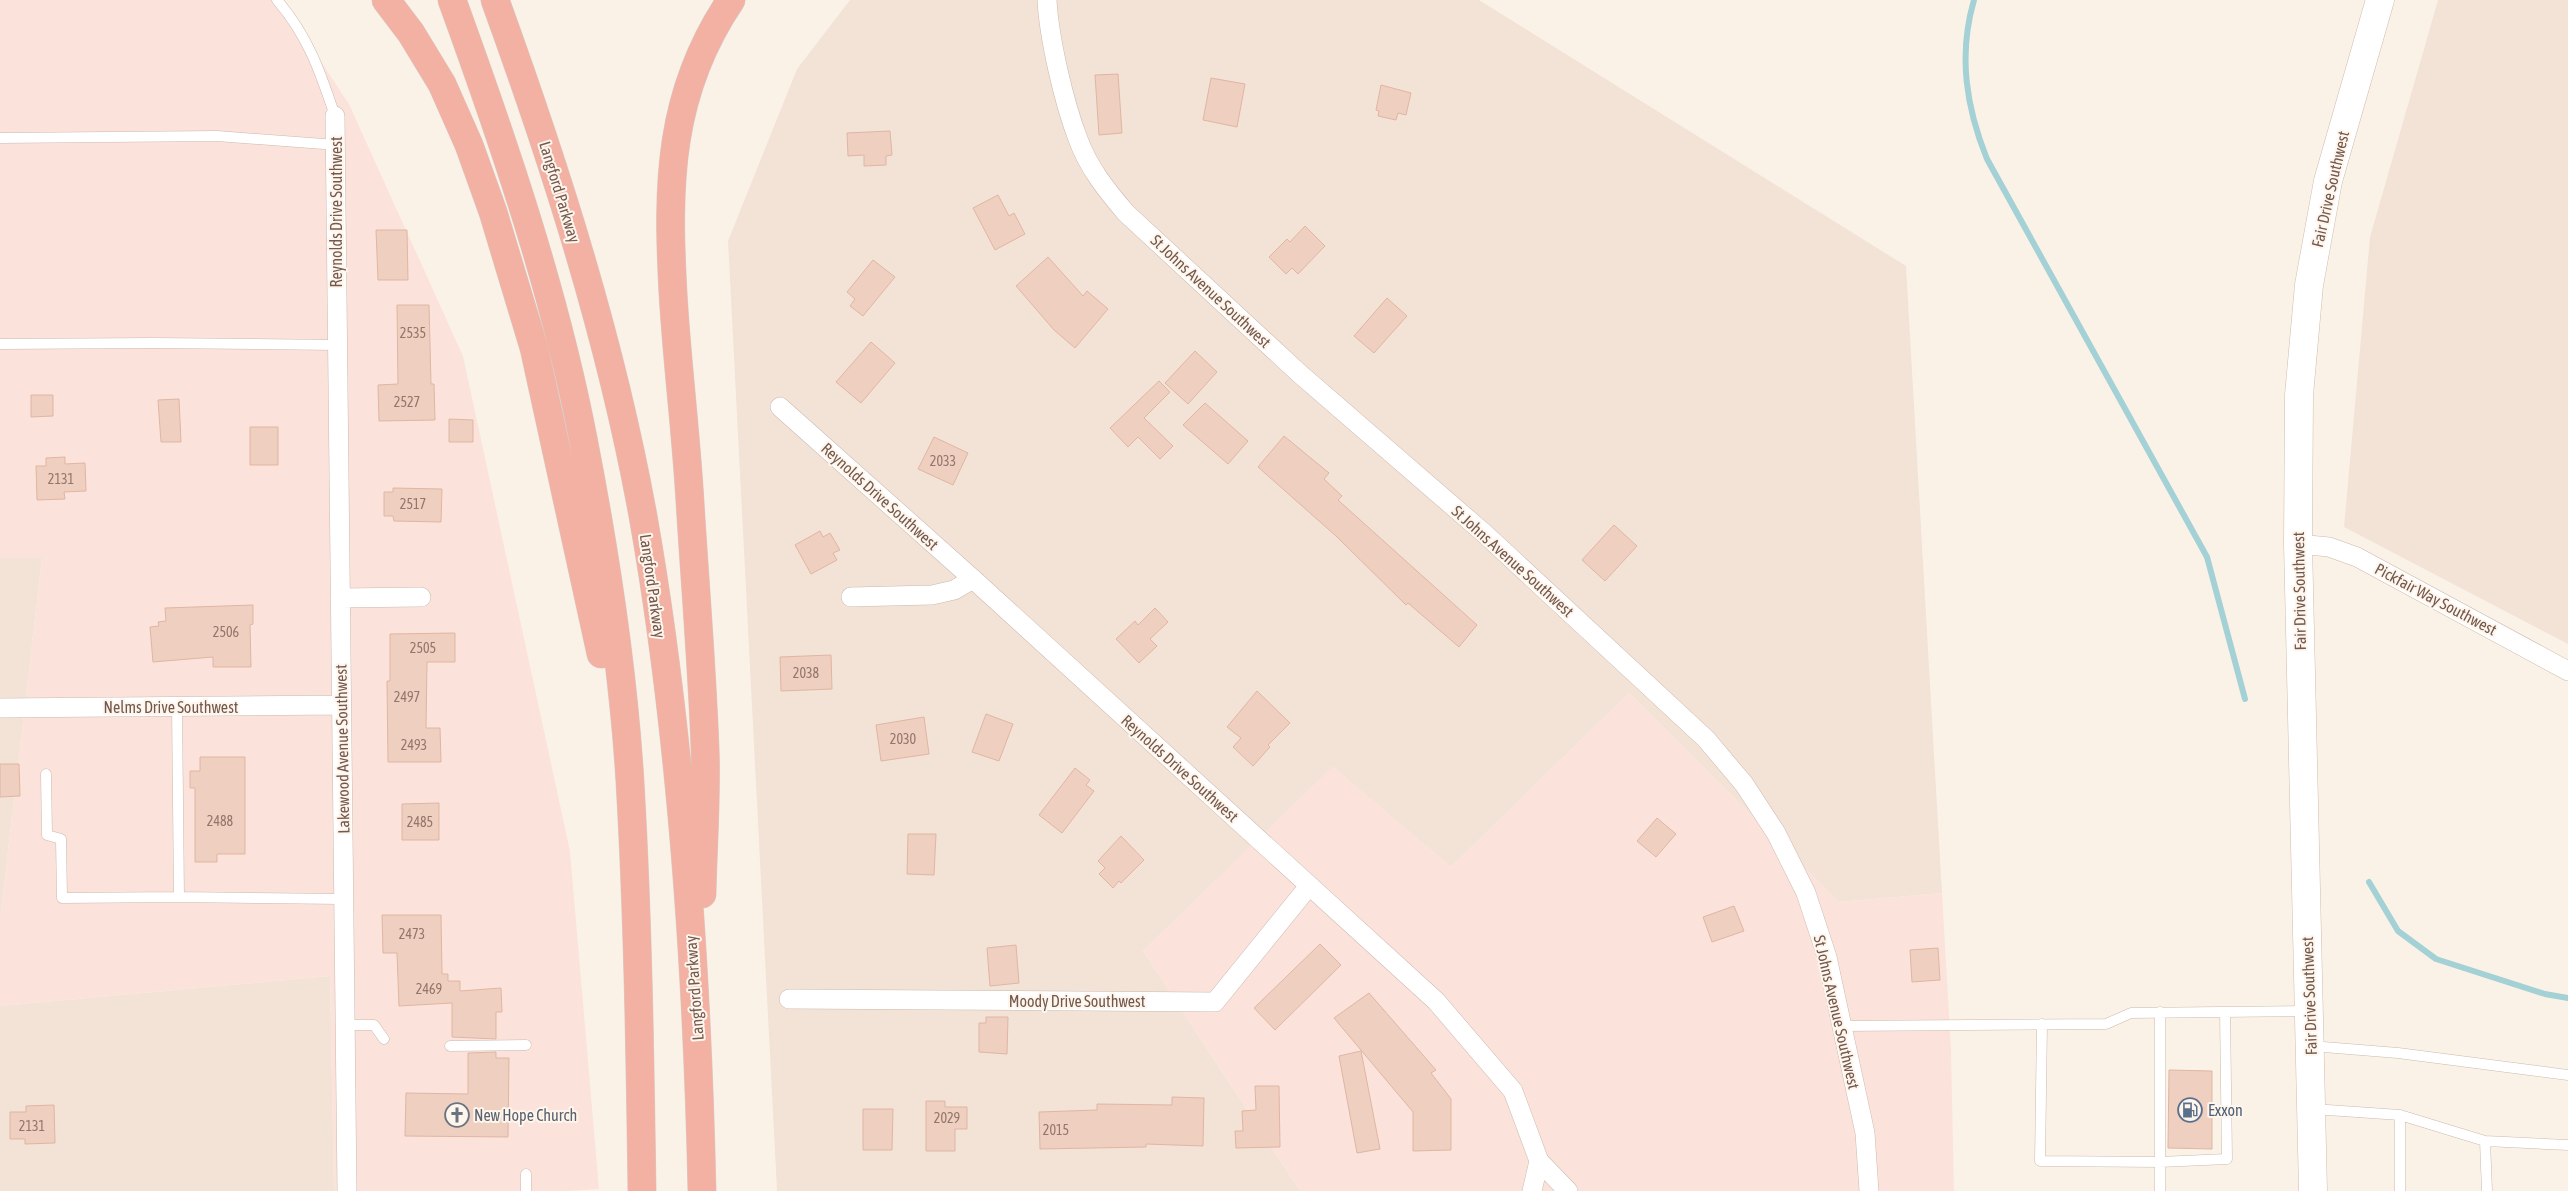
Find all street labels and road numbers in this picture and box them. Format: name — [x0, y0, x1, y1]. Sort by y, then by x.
street label: Fair Drive Southwest — [2308, 129, 2352, 249]
street label: Reynolds Drive Southwest — [327, 136, 346, 287]
street label: Langford Parkway — [535, 139, 584, 245]
street label: St Johns Avenue Southwest — [1147, 231, 1275, 351]
street label: Reynolds Drive Southwest — [817, 439, 942, 554]
street label: St Johns Avenue Southwest — [1449, 502, 1578, 621]
street label: Fair Drive Southwest — [2289, 531, 2309, 650]
street label: Langford Parkway — [636, 533, 669, 640]
street label: Pickfair Way Southwest — [2372, 559, 2500, 640]
street label: Lakewood Avenue Southwest — [332, 664, 352, 834]
street label: Nelms Drive Southwest — [104, 698, 239, 716]
street label: Reynolds Drive Southwest — [1117, 711, 1242, 826]
street label: St Johns Avenue Southwest — [1811, 933, 1864, 1091]
street label: Langford Parkway — [681, 935, 708, 1041]
street label: Fair Drive Southwest — [2298, 936, 2320, 1056]
street label: Moody Drive Southwest — [1009, 992, 1146, 1011]

